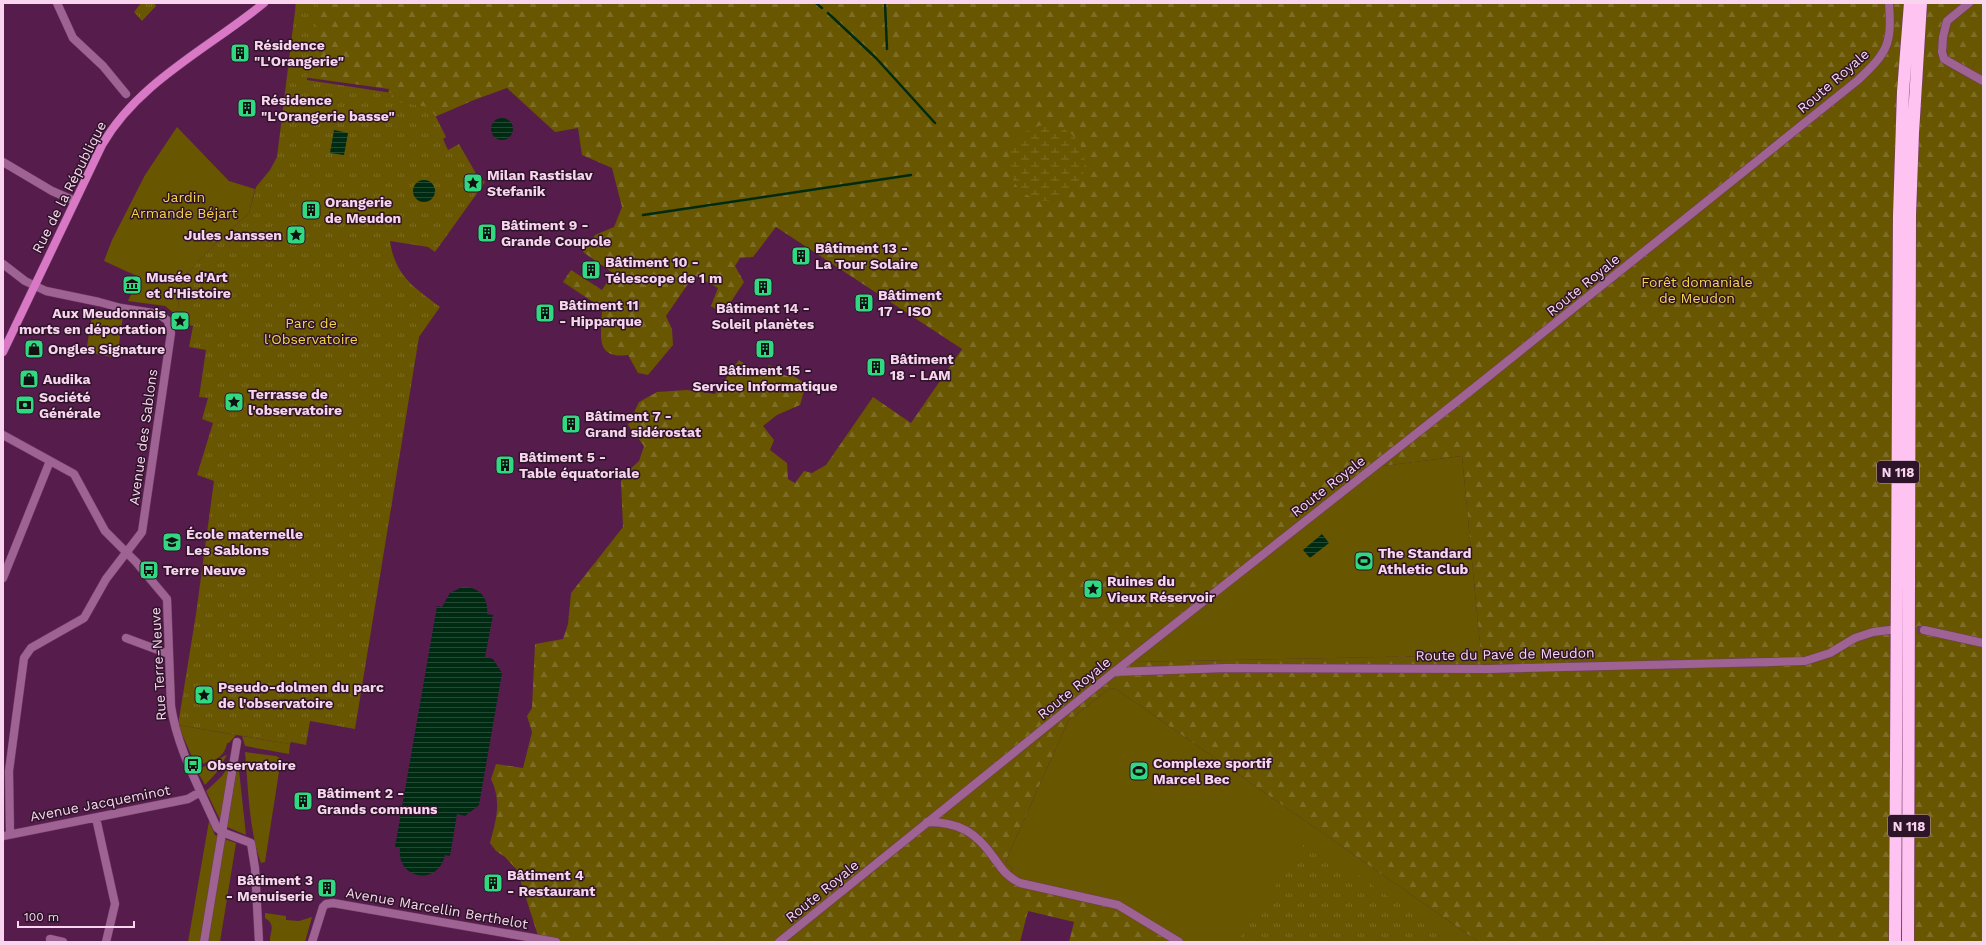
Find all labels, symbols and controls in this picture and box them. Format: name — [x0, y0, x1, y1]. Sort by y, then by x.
place label: Résidence "L'Orangerie" — [254, 37, 344, 69]
building icon: Résidence "L'Orangerie" — [229, 42, 251, 64]
street label: Route Royale — [1794, 46, 1872, 116]
place label: Résidence "L'Orangerie basse" — [261, 92, 395, 124]
building icon: Résidence "L'Orangerie basse" — [236, 97, 258, 119]
street label: Rue de la République — [29, 118, 109, 256]
place label: Milan Rastislav Stefanik — [487, 167, 593, 199]
place icon: Milan Rastislav Stefanik — [462, 172, 484, 194]
park label: Jardin Armande Béjart — [131, 189, 237, 221]
place label: Orangerie de Meudon — [325, 194, 401, 226]
building icon: Orangerie de Meudon — [300, 199, 322, 221]
place label: Bâtiment 9 - Grande Coupole — [501, 217, 611, 249]
building icon: Bâtiment 9 - Grande Coupole — [476, 222, 498, 244]
place icon: Jules Janssen — [285, 224, 307, 246]
place label: Jules Janssen — [184, 227, 282, 243]
place label: Bâtiment 13 - La Tour Solaire — [815, 240, 918, 272]
building icon: Bâtiment 13 - La Tour Solaire — [790, 245, 812, 267]
street label: Route Royale — [1543, 251, 1623, 319]
place label: Bâtiment 10 - Télescope de 1 m — [605, 254, 722, 286]
building icon: Bâtiment 10 - Télescope de 1 m — [580, 259, 602, 281]
place label: Musée d'Art et d'Histoire — [146, 269, 231, 301]
museum icon: Musée d'Art et d'Histoire — [121, 274, 143, 296]
park label: Forêt domaniale de Meudon — [1641, 274, 1753, 306]
building icon: Bâtiment 14 - Soleil planètes — [752, 276, 774, 298]
place label: Bâtiment 17 - ISO — [878, 287, 942, 319]
building icon: Bâtiment 17 - ISO — [853, 292, 875, 314]
place label: Bâtiment 11 - Hipparque — [559, 297, 642, 329]
place label: Bâtiment 14 - Soleil planètes — [712, 300, 815, 332]
building icon: Bâtiment 11 - Hipparque — [534, 302, 556, 324]
place label: Aux Meudonnais morts en déportation — [19, 305, 167, 337]
place icon: Aux Meudonnais morts en déportation — [169, 310, 191, 332]
park label: Parc de l'Observatoire — [264, 315, 358, 347]
shop icon: Ongles Signature — [23, 338, 45, 360]
building icon: Bâtiment 15 - Service Informatique — [754, 338, 776, 360]
place label: Ongles Signature — [48, 341, 165, 357]
place label: Bâtiment 18 - LAM — [890, 351, 954, 383]
building icon: Bâtiment 18 - LAM — [865, 356, 887, 378]
place label: Bâtiment 15 - Service Informatique — [692, 362, 838, 394]
shop icon: Audika — [18, 368, 40, 390]
street label: Avenue des Sablons — [126, 368, 160, 506]
place label: Audika — [43, 371, 92, 387]
place label: Terrasse de l'observatoire — [248, 386, 342, 418]
place label: Société Générale — [39, 389, 101, 421]
place icon: Terrasse de l'observatoire — [223, 391, 245, 413]
bank icon: Société Générale — [14, 394, 36, 416]
place label: Bâtiment 7 - Grand sidérostat — [585, 408, 701, 440]
building icon: Bâtiment 7 - Grand sidérostat — [560, 413, 582, 435]
place label: Bâtiment 5 - Table équatoriale — [519, 449, 639, 481]
street label: Route Royale — [1288, 452, 1368, 520]
building icon: Bâtiment 5 - Table équatoriale — [494, 454, 516, 476]
road number: N 118 — [1877, 461, 1919, 483]
place label: École maternelle Les Sablons — [186, 526, 303, 558]
school or university icon: École maternelle Les Sablons — [161, 531, 183, 553]
place label: The Standard Athletic Club — [1378, 545, 1471, 577]
sports icon: The Standard Athletic Club — [1353, 550, 1375, 572]
bus stop icon: Terre Neuve — [138, 559, 160, 581]
place label: Terre Neuve — [163, 562, 246, 578]
place label: Ruines du Vieux Réservoir — [1107, 573, 1215, 605]
place icon: Ruines du Vieux Réservoir — [1082, 578, 1104, 600]
street label: Rue Terre-Neuve — [147, 607, 169, 721]
street label: Route du Pavé de Meudon — [1415, 644, 1595, 664]
street label: Route Royale — [1034, 654, 1114, 722]
place label: Pseudo-dolmen du parc de l'observatoire — [218, 679, 384, 711]
place icon: Pseudo-dolmen du parc de l'observatoire — [193, 684, 215, 706]
bus stop icon: Observatoire — [182, 754, 204, 776]
place label: Complexe sportif Marcel Bec — [1153, 755, 1272, 787]
place label: Observatoire — [207, 757, 296, 773]
sports icon: Complexe sportif Marcel Bec — [1128, 760, 1150, 782]
street label: Avenue Jacqueminot — [28, 782, 172, 824]
place label: Bâtiment 2 - Grands communs — [317, 785, 438, 817]
building icon: Bâtiment 2 - Grands communs — [292, 790, 314, 812]
road number: N 118 — [1888, 815, 1930, 837]
street label: Route Royale — [782, 857, 862, 925]
place label: Bâtiment 4 - Restaurant — [507, 867, 595, 899]
place label: Bâtiment 3 - Menuiserie — [226, 872, 313, 904]
building icon: Bâtiment 4 - Restaurant — [482, 872, 504, 894]
building icon: Bâtiment 3 - Menuiserie — [316, 877, 338, 899]
street label: Avenue Marcellin Berthelot — [345, 884, 529, 932]
scale bar — [18, 903, 134, 929]
text: 100 m — [24, 910, 59, 924]

